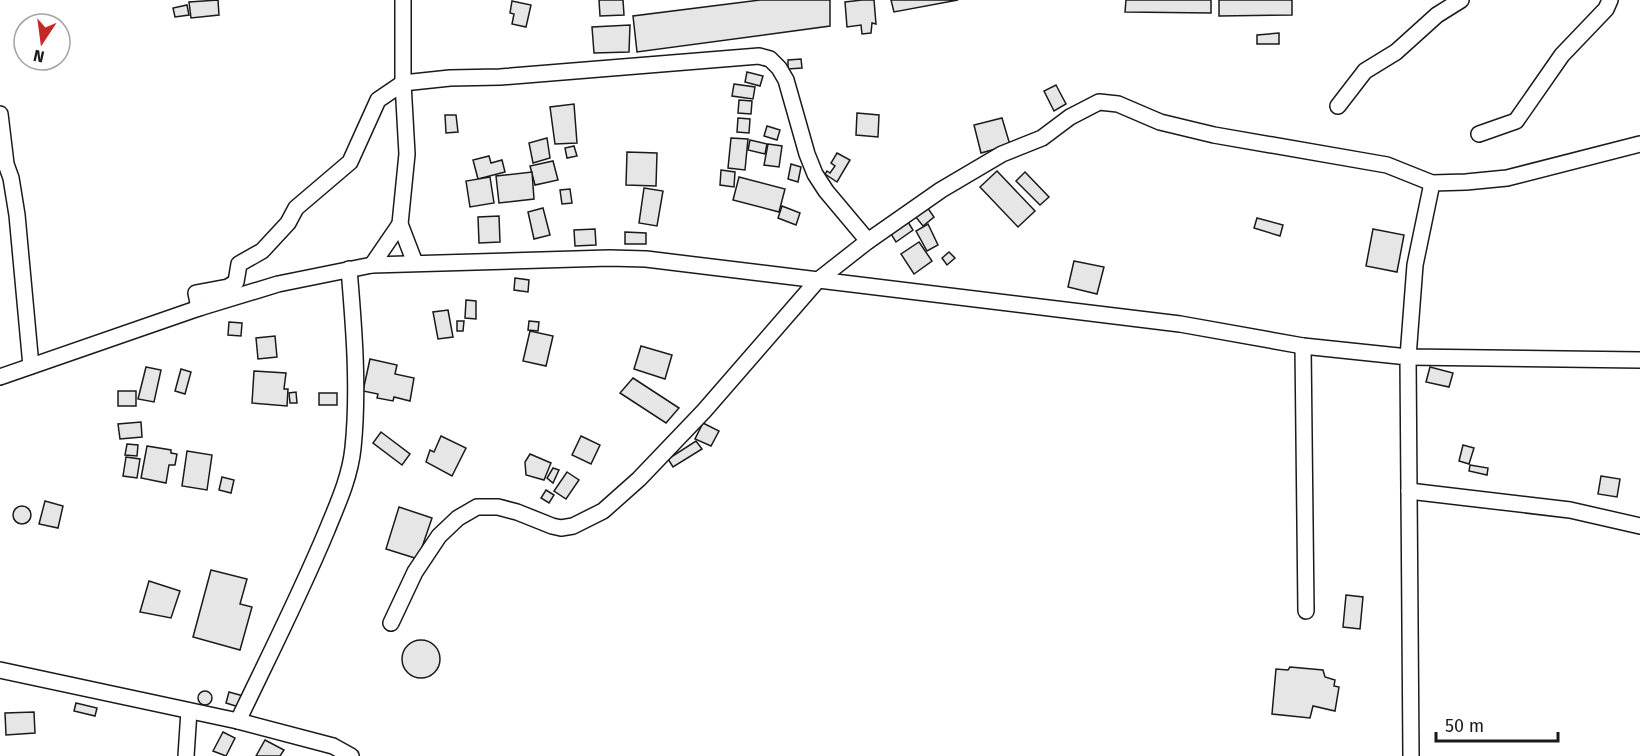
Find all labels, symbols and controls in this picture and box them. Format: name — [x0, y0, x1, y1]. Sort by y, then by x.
north arrow — [12, 12, 72, 72]
text: N — [31, 46, 46, 67]
scale bar — [1436, 705, 1558, 743]
text: 50 m — [1445, 715, 1484, 737]

